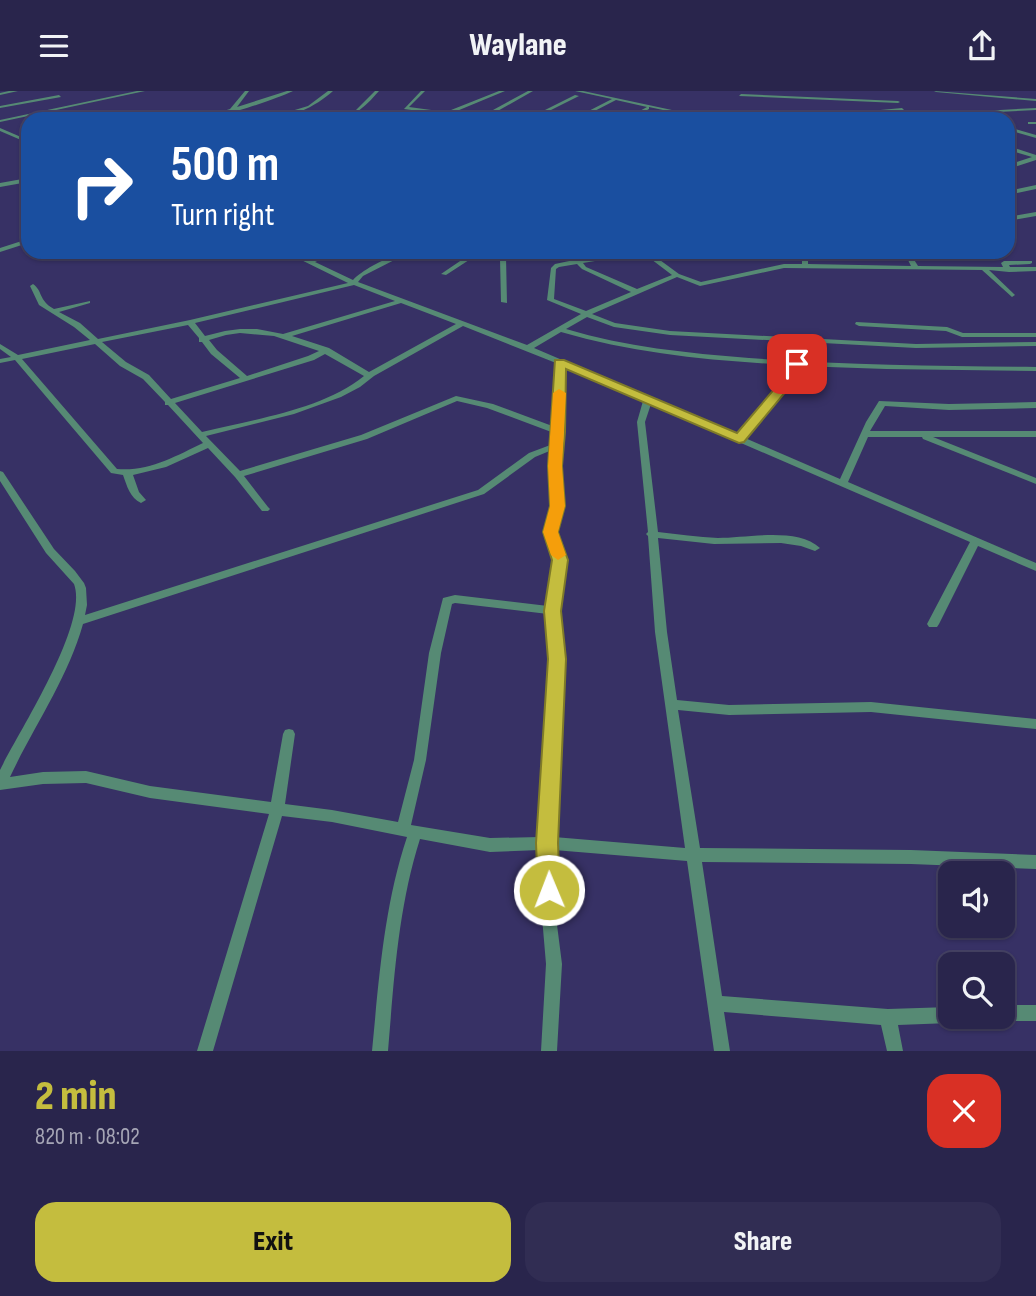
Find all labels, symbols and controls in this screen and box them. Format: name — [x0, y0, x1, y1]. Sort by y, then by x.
text: Waylane — [469, 26, 567, 65]
icon: menu — [35, 27, 73, 65]
icon: share — [963, 27, 1001, 65]
text: 500 m — [171, 136, 279, 195]
icon: right — [56, 140, 147, 231]
text: Turn right — [171, 196, 275, 235]
pin — [767, 334, 827, 394]
icon: arrive — [778, 345, 816, 383]
position arrow — [512, 853, 586, 927]
map controls — [938, 861, 1015, 1029]
button: sound — [938, 861, 1015, 938]
button: search — [938, 952, 1015, 1029]
text: 2 min — [35, 1071, 116, 1122]
button: close — [927, 1074, 1001, 1148]
text: 820 m · 08:02 — [35, 1123, 140, 1151]
button: Exit — [35, 1202, 511, 1282]
button: Share — [525, 1202, 1001, 1282]

